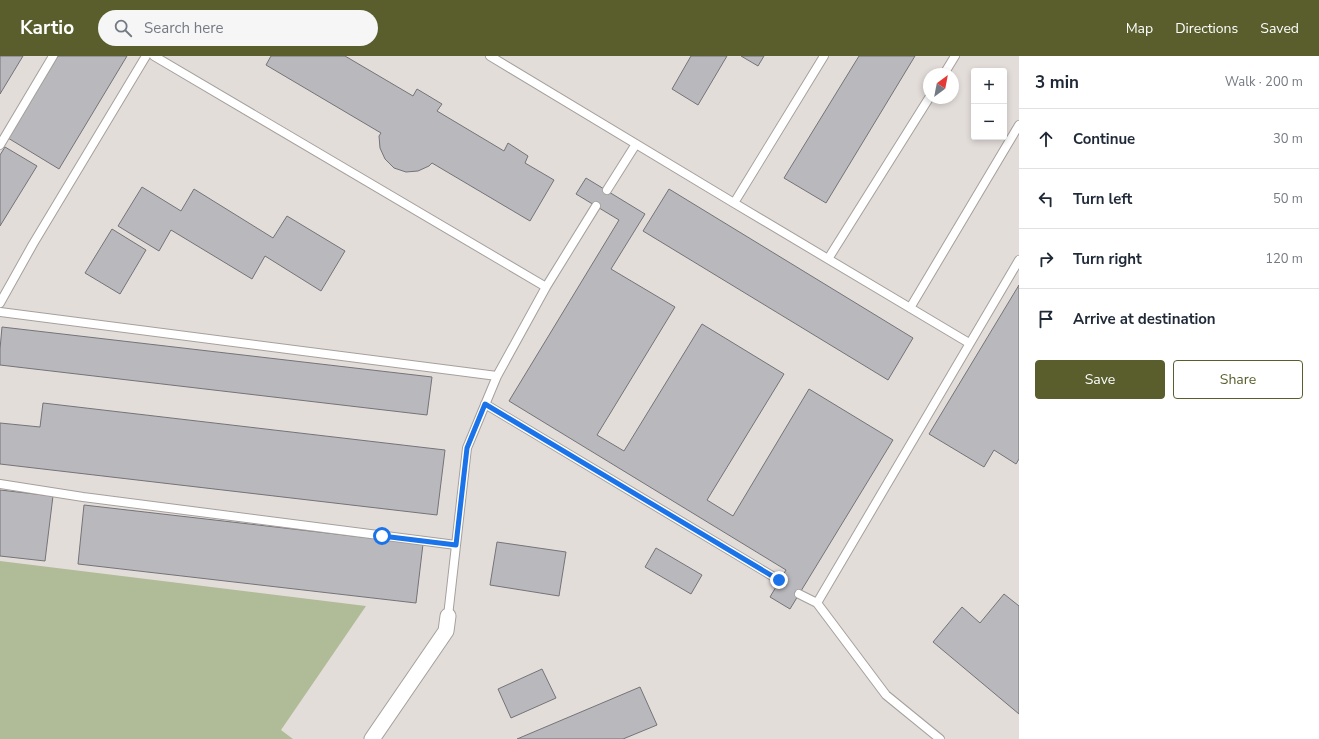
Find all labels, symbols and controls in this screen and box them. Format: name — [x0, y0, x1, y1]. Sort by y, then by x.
search box — [98, 10, 378, 46]
text: Kartio — [20, 15, 74, 41]
icon: search — [112, 17, 134, 39]
text: Search here — [144, 18, 224, 38]
text: Map — [1126, 19, 1153, 38]
text: Directions — [1175, 19, 1238, 38]
text: Saved — [1260, 19, 1299, 38]
north arrow — [923, 68, 959, 104]
map controls — [971, 68, 1007, 140]
button: + — [971, 68, 1007, 104]
text: 3 min — [1035, 71, 1079, 94]
text: Walk · 200 m — [1225, 73, 1303, 91]
button: − — [971, 104, 1007, 140]
icon: ahead — [1035, 128, 1057, 150]
text: Continue — [1073, 129, 1135, 149]
text: 30 m — [1273, 130, 1303, 148]
icon: left — [1035, 188, 1057, 210]
text: Turn left — [1073, 189, 1132, 209]
text: 50 m — [1273, 190, 1303, 208]
icon: right — [1035, 248, 1057, 270]
text: Turn right — [1073, 249, 1142, 269]
text: 120 m — [1265, 250, 1303, 268]
icon: arrive — [1035, 308, 1057, 330]
text: Arrive at destination — [1073, 309, 1216, 329]
button: Save — [1035, 360, 1165, 399]
button: Share — [1173, 360, 1303, 399]
route start — [373, 527, 391, 545]
route end — [770, 571, 788, 589]

